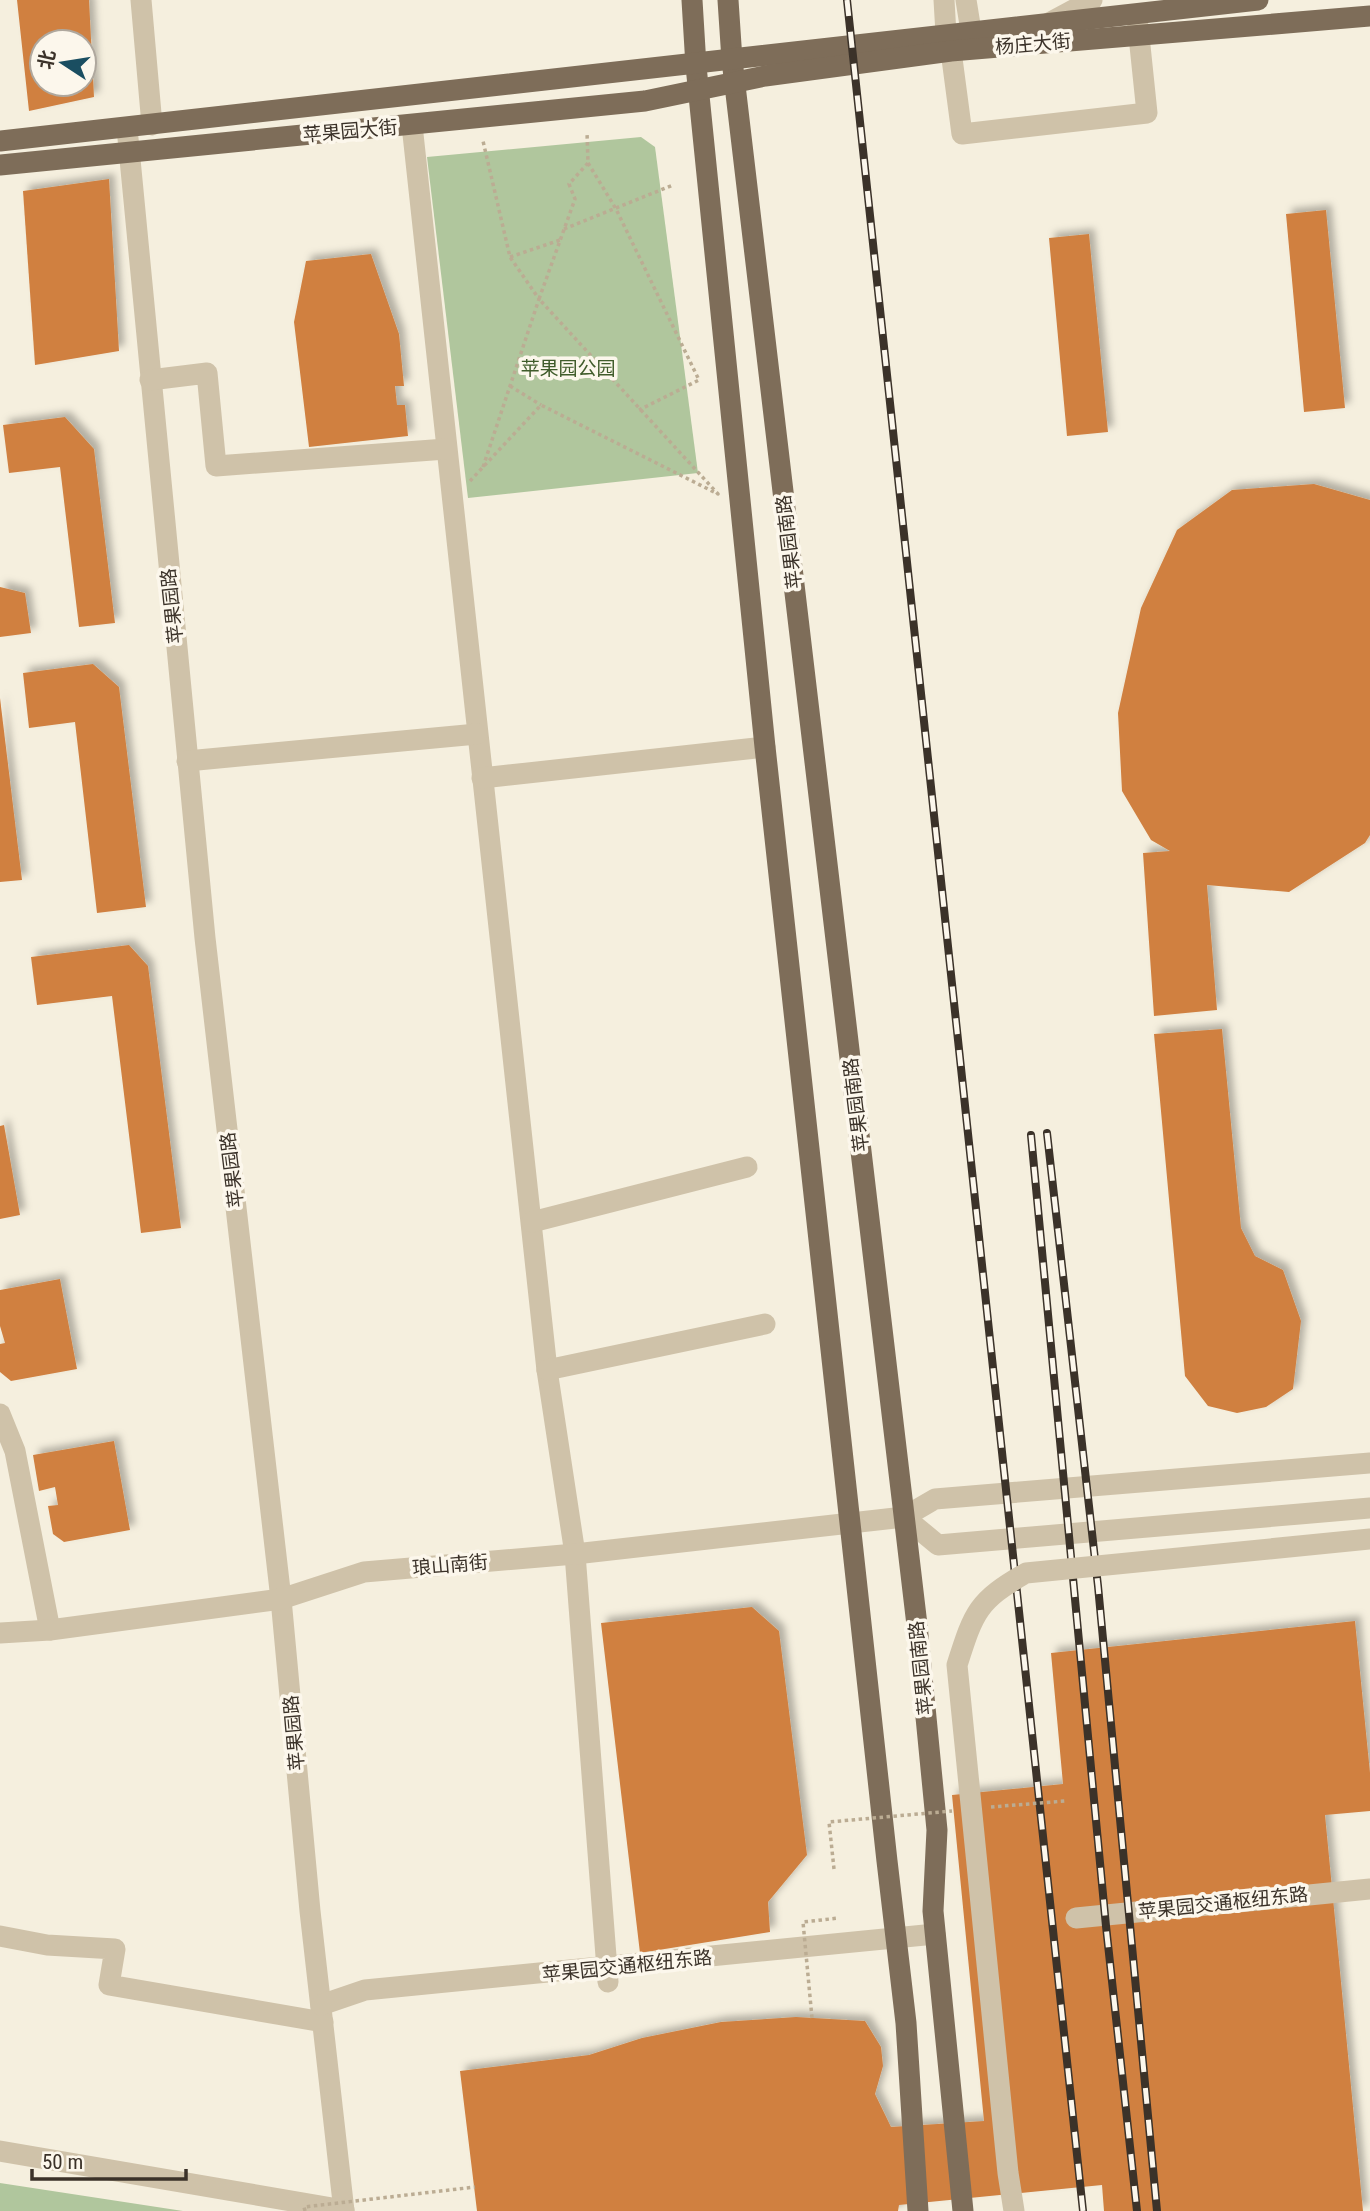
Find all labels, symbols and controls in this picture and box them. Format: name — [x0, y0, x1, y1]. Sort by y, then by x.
north arrow — [28, 28, 98, 98]
street label: 杨庄大街 — [994, 29, 1072, 59]
text: 北 — [34, 48, 60, 71]
street label: 苹果园大街 — [302, 115, 398, 147]
park label: 苹果园公园 — [520, 357, 616, 380]
street label: 苹果园南路 — [772, 493, 806, 591]
street label: 苹果园路 — [157, 567, 187, 645]
street label: 苹果园南路 — [839, 1056, 873, 1154]
street label: 苹果园路 — [216, 1131, 248, 1209]
street label: 琅山南街 — [411, 1550, 489, 1580]
street label: 苹果园南路 — [905, 1620, 937, 1716]
street label: 苹果园路 — [279, 1694, 309, 1772]
street label: 苹果园交通枢纽东路 — [1137, 1883, 1309, 1923]
street label: 苹果园交通枢纽东路 — [541, 1946, 713, 1986]
scale bar — [32, 2138, 186, 2182]
text: 50 m — [42, 2150, 83, 2174]

